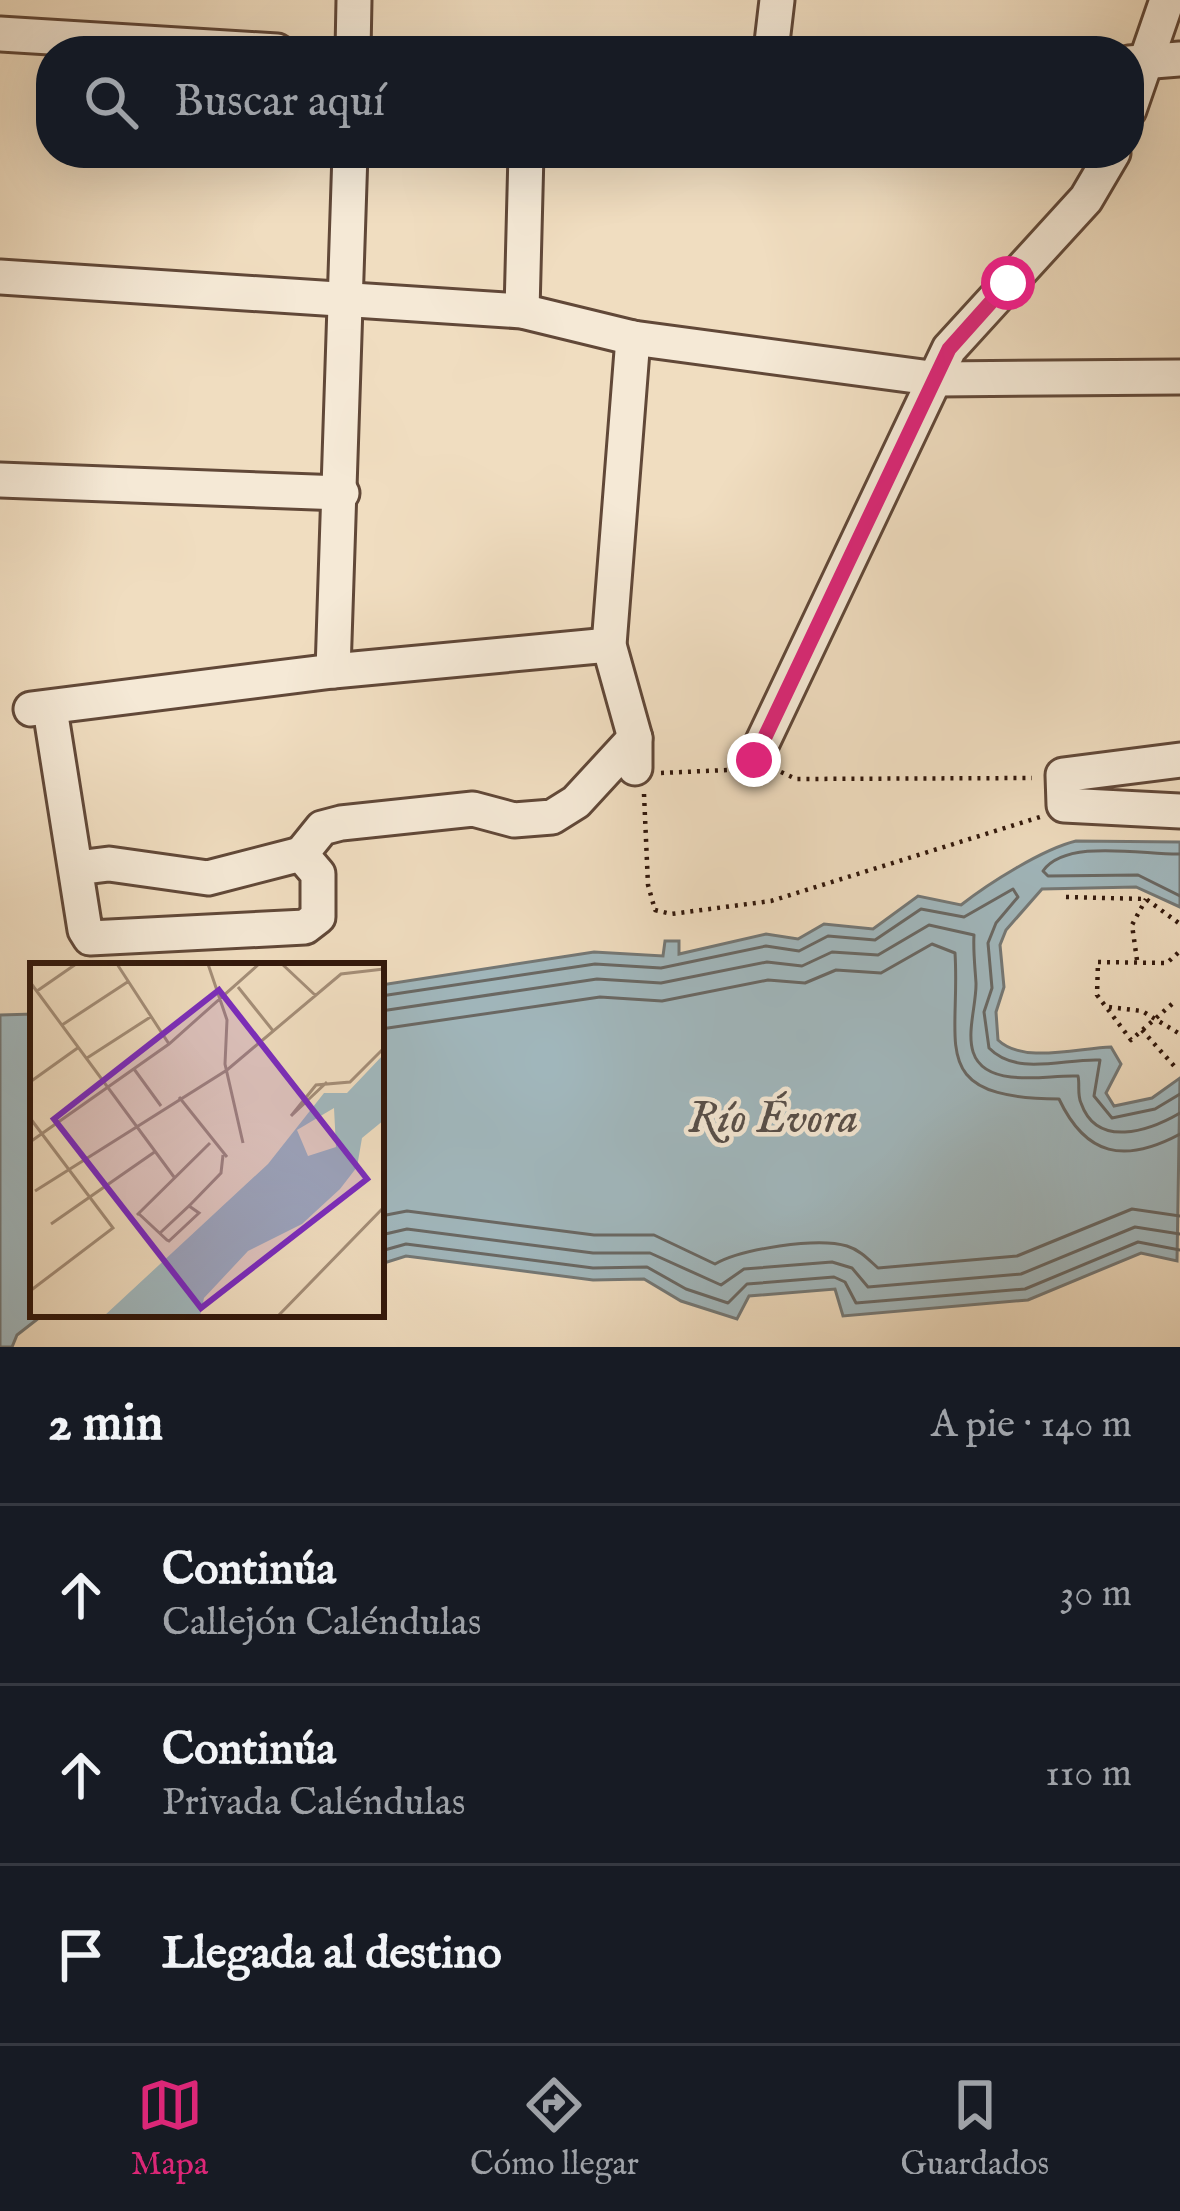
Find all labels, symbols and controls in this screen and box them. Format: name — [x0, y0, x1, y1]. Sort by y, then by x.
search box — [36, 36, 1144, 168]
icon: search — [78, 69, 144, 135]
text: Buscar aquí — [174, 74, 385, 131]
route start — [981, 256, 1035, 310]
route end — [727, 733, 781, 787]
inset map — [30, 963, 384, 1317]
water label: Río Évora — [688, 1091, 858, 1148]
text: 2 min — [48, 1393, 163, 1458]
text: A pie · 140 m — [931, 1401, 1132, 1450]
text: Continúa — [162, 1542, 336, 1599]
icon: ahead — [48, 1562, 114, 1628]
text: 30 m — [1060, 1570, 1132, 1619]
text: Callejón Caléndulas — [162, 1599, 481, 1648]
text: Continúa — [162, 1722, 336, 1779]
icon: ahead — [48, 1742, 114, 1808]
text: 110 m — [1045, 1750, 1132, 1799]
text: Privada Caléndulas — [162, 1779, 465, 1828]
icon: arrive — [48, 1922, 114, 1988]
text: Llegada al destino — [162, 1926, 502, 1983]
tab: Mapa — [131, 2072, 208, 2186]
tab: Cómo llegar — [470, 2072, 639, 2186]
tab: Guardados — [901, 2072, 1049, 2186]

